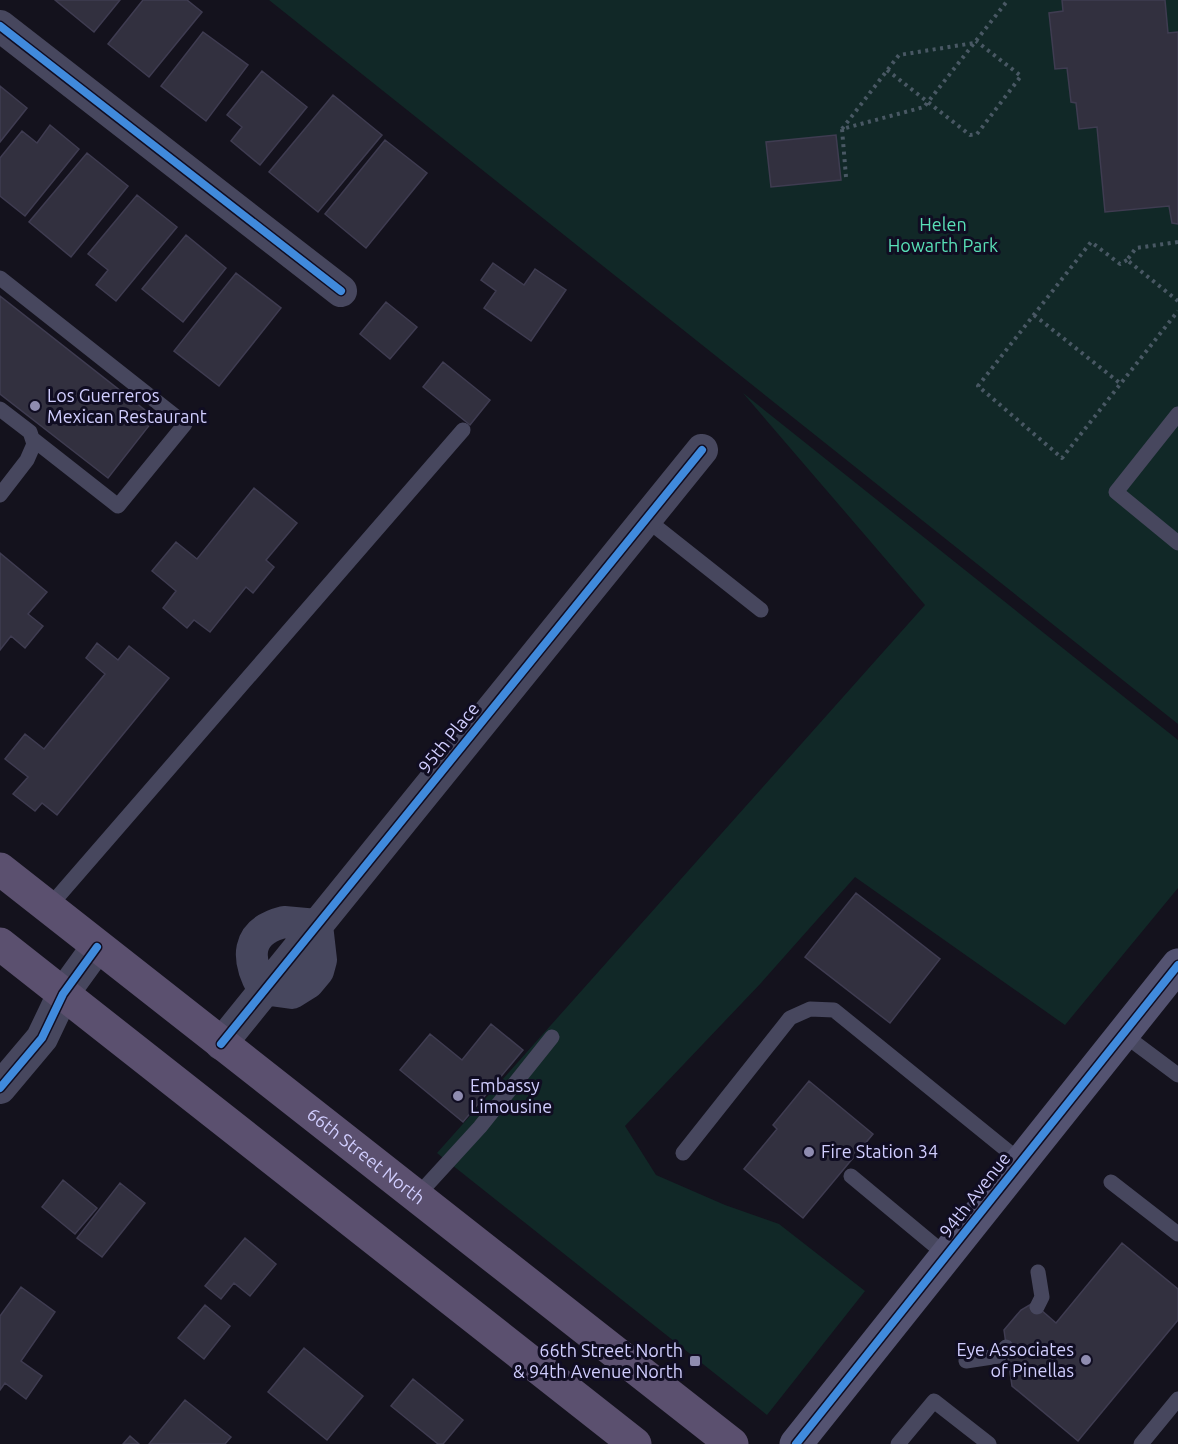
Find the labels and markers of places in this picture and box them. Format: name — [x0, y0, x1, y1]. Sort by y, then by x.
place label: Los Guerreros Mexican Restaurant — [47, 385, 207, 426]
marker: Los Guerreros Mexican Restaurant — [28, 399, 42, 413]
place label: Embassy Limousine — [470, 1075, 552, 1116]
marker: Embassy Limousine — [451, 1089, 465, 1103]
place label: Fire Station 34 — [821, 1141, 938, 1161]
marker: Fire Station 34 — [802, 1145, 816, 1159]
place label: Eye Associates of Pinellas — [957, 1339, 1074, 1380]
place label: 66th Street North & 94th Avenue North — [513, 1340, 683, 1381]
marker: Eye Associates of Pinellas — [1079, 1353, 1093, 1367]
marker: 66th Street North & 94th Avenue North — [688, 1354, 702, 1368]

